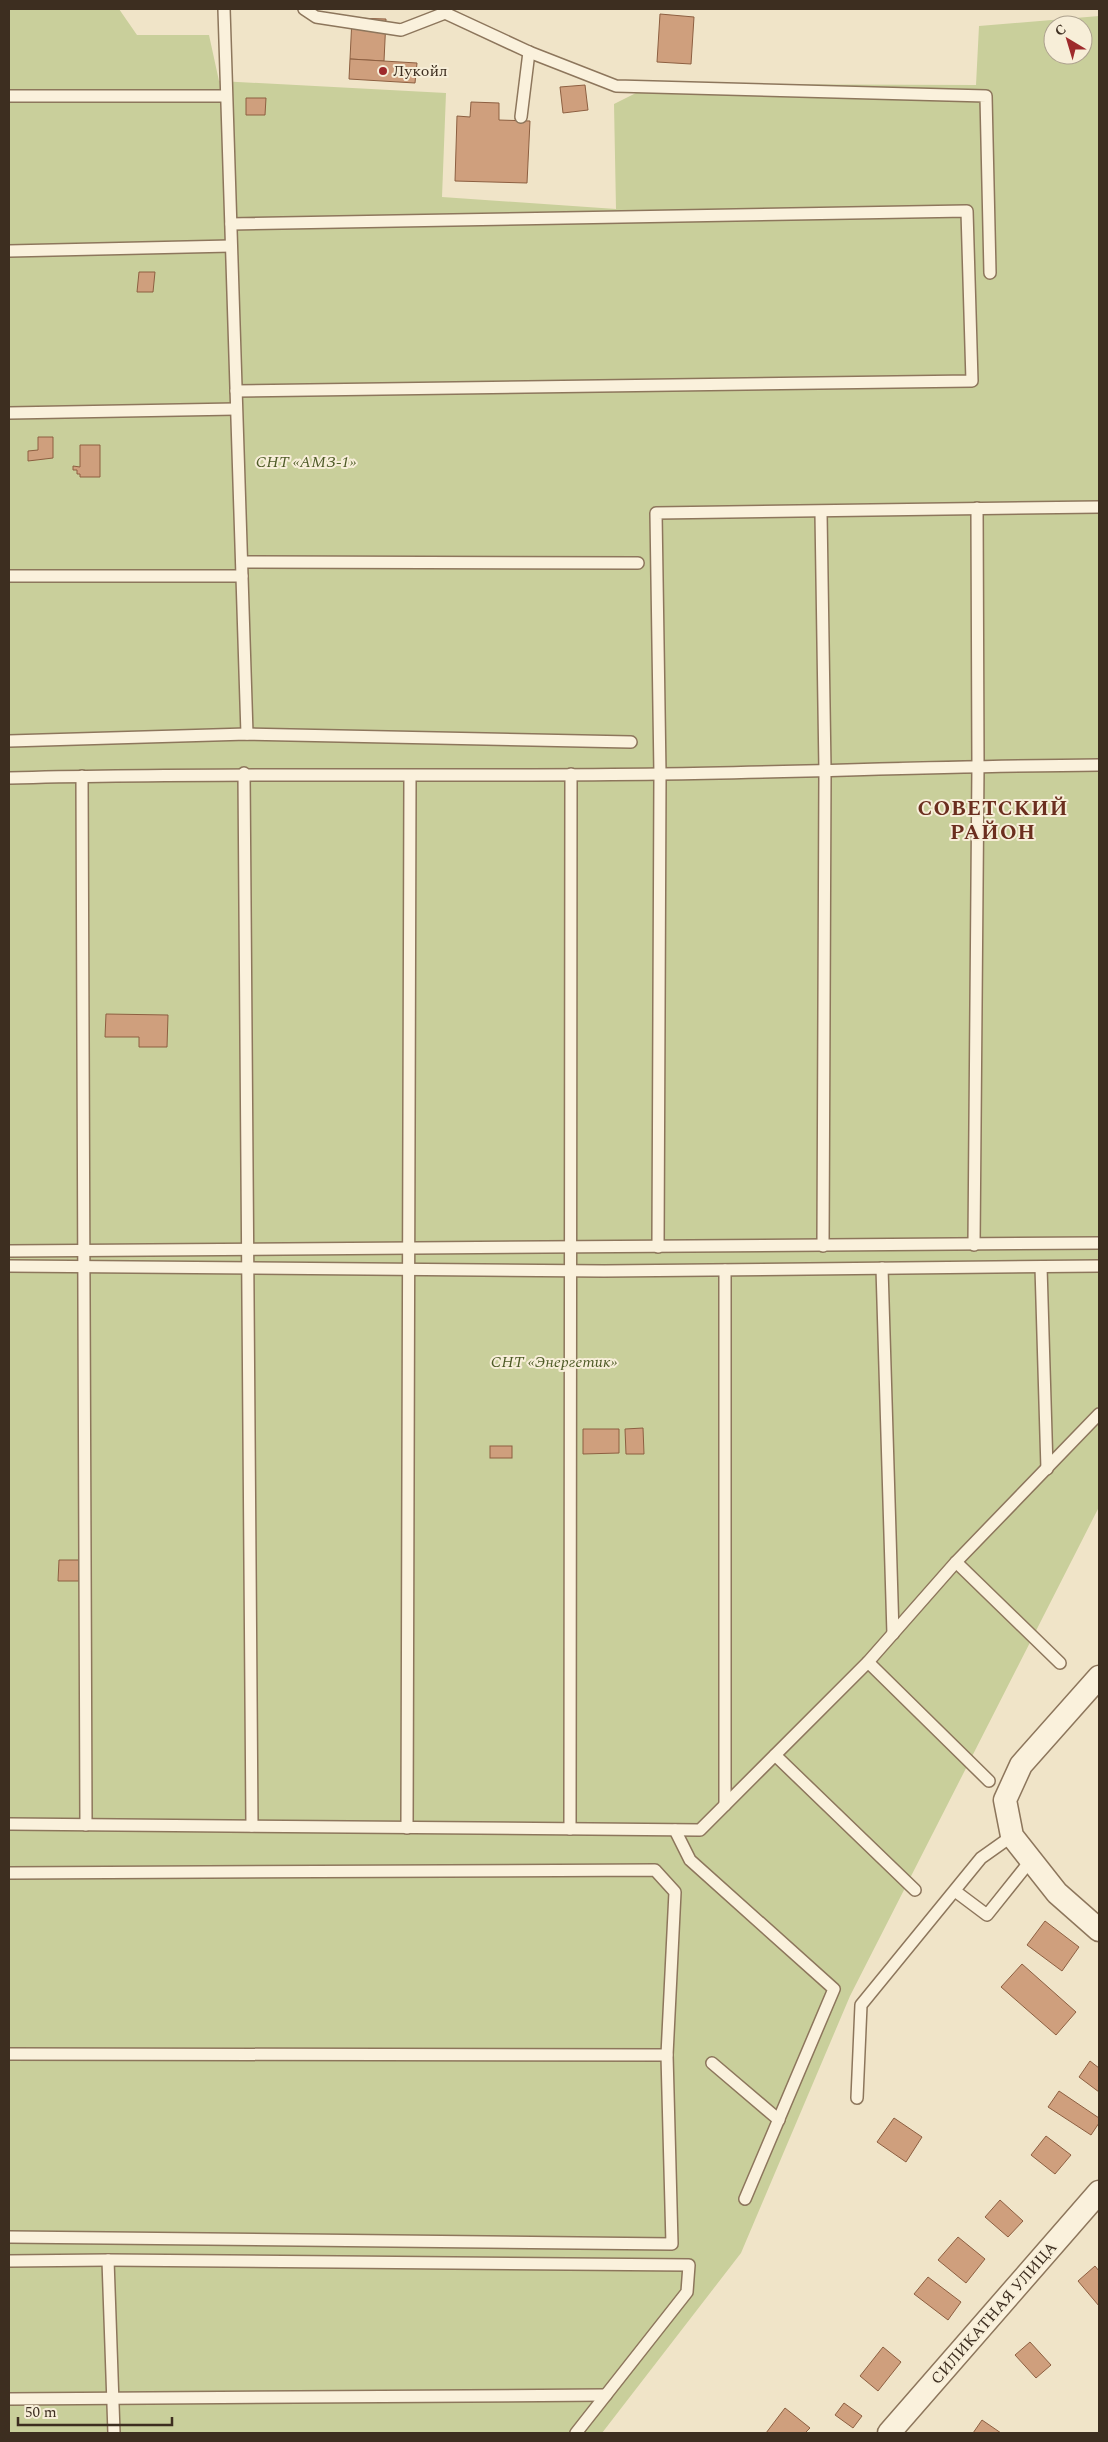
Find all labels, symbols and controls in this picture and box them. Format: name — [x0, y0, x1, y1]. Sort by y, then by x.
north arrow — [1043, 15, 1093, 65]
text: С — [1050, 19, 1071, 41]
place label: Лукойл — [393, 59, 448, 83]
marker: Лукойл — [377, 65, 389, 77]
park label: СНТ «АМЗ-1» — [256, 450, 356, 474]
district label: СОВЕТСКИЙ РАЙОН — [918, 793, 1068, 849]
park label: СНТ «Энергетик» — [491, 1350, 618, 1374]
street label: СИЛИКАТНАЯ УЛИЦА — [925, 2236, 1063, 2390]
scale bar — [18, 2394, 171, 2426]
text: 50 m — [25, 2401, 57, 2424]

